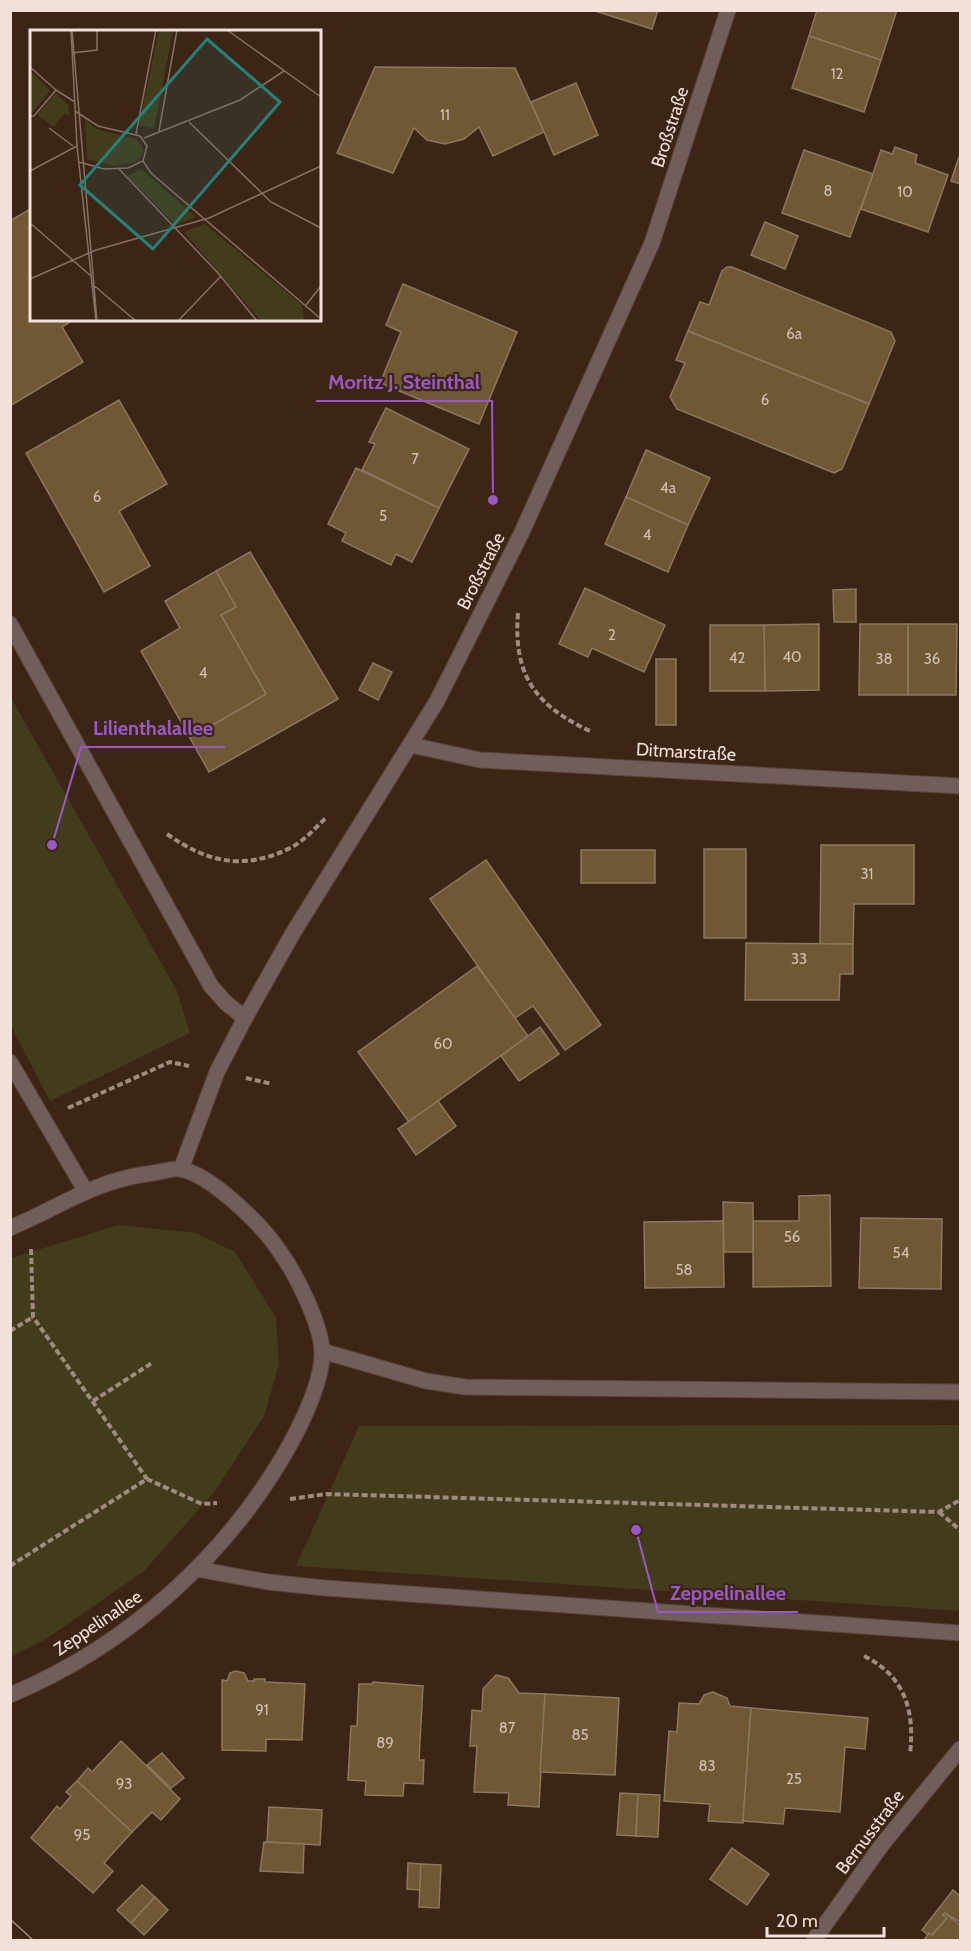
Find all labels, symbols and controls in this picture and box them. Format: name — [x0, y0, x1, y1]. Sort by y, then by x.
inset map — [30, 30, 321, 321]
house number: 12 — [831, 65, 844, 83]
street label: Broßstraße — [647, 84, 693, 170]
house number: 11 — [440, 106, 450, 124]
house number: 8 — [823, 182, 833, 200]
house number: 10 — [897, 183, 913, 201]
house number: 6a — [786, 325, 803, 343]
callout: Moritz J. Steinthal — [316, 363, 492, 401]
text: Moritz J. Steinthal — [328, 370, 480, 394]
house number: 6 — [761, 391, 769, 409]
house number: 7 — [411, 450, 419, 468]
house number: 4a — [660, 479, 677, 497]
house number: 6 — [93, 488, 101, 506]
house number: 5 — [379, 507, 387, 525]
house number: 4 — [643, 526, 652, 544]
street label: Broßstraße — [452, 529, 510, 613]
house number: 2 — [608, 626, 616, 644]
house number: 40 — [782, 648, 802, 666]
house number: 42 — [729, 649, 745, 667]
house number: 38 — [875, 650, 893, 668]
house number: 36 — [924, 650, 940, 668]
house number: 4 — [199, 664, 208, 682]
callout: Lilienthalallee — [81, 709, 225, 747]
text: Lilienthalallee — [93, 716, 213, 740]
street label: Ditmarstraße — [635, 738, 737, 766]
house number: 31 — [860, 865, 874, 883]
house number: 33 — [791, 950, 807, 968]
house number: 60 — [434, 1035, 453, 1053]
house number: 56 — [784, 1228, 800, 1246]
house number: 54 — [893, 1244, 910, 1262]
house number: 58 — [675, 1261, 693, 1279]
callout: Zeppelinallee — [658, 1574, 798, 1612]
text: Zeppelinallee — [670, 1581, 786, 1605]
street label: Zeppelinallee — [50, 1586, 146, 1660]
house number: 91 — [255, 1701, 269, 1719]
house number: 87 — [499, 1719, 516, 1737]
house number: 85 — [571, 1726, 589, 1744]
house number: 89 — [376, 1734, 394, 1752]
house number: 83 — [698, 1757, 716, 1775]
house number: 25 — [786, 1770, 802, 1788]
house number: 93 — [116, 1775, 132, 1793]
street label: Bernusstraße — [831, 1786, 909, 1878]
house number: 95 — [74, 1826, 90, 1844]
scale bar — [767, 1900, 884, 1938]
text: 20 m — [776, 1910, 818, 1932]

